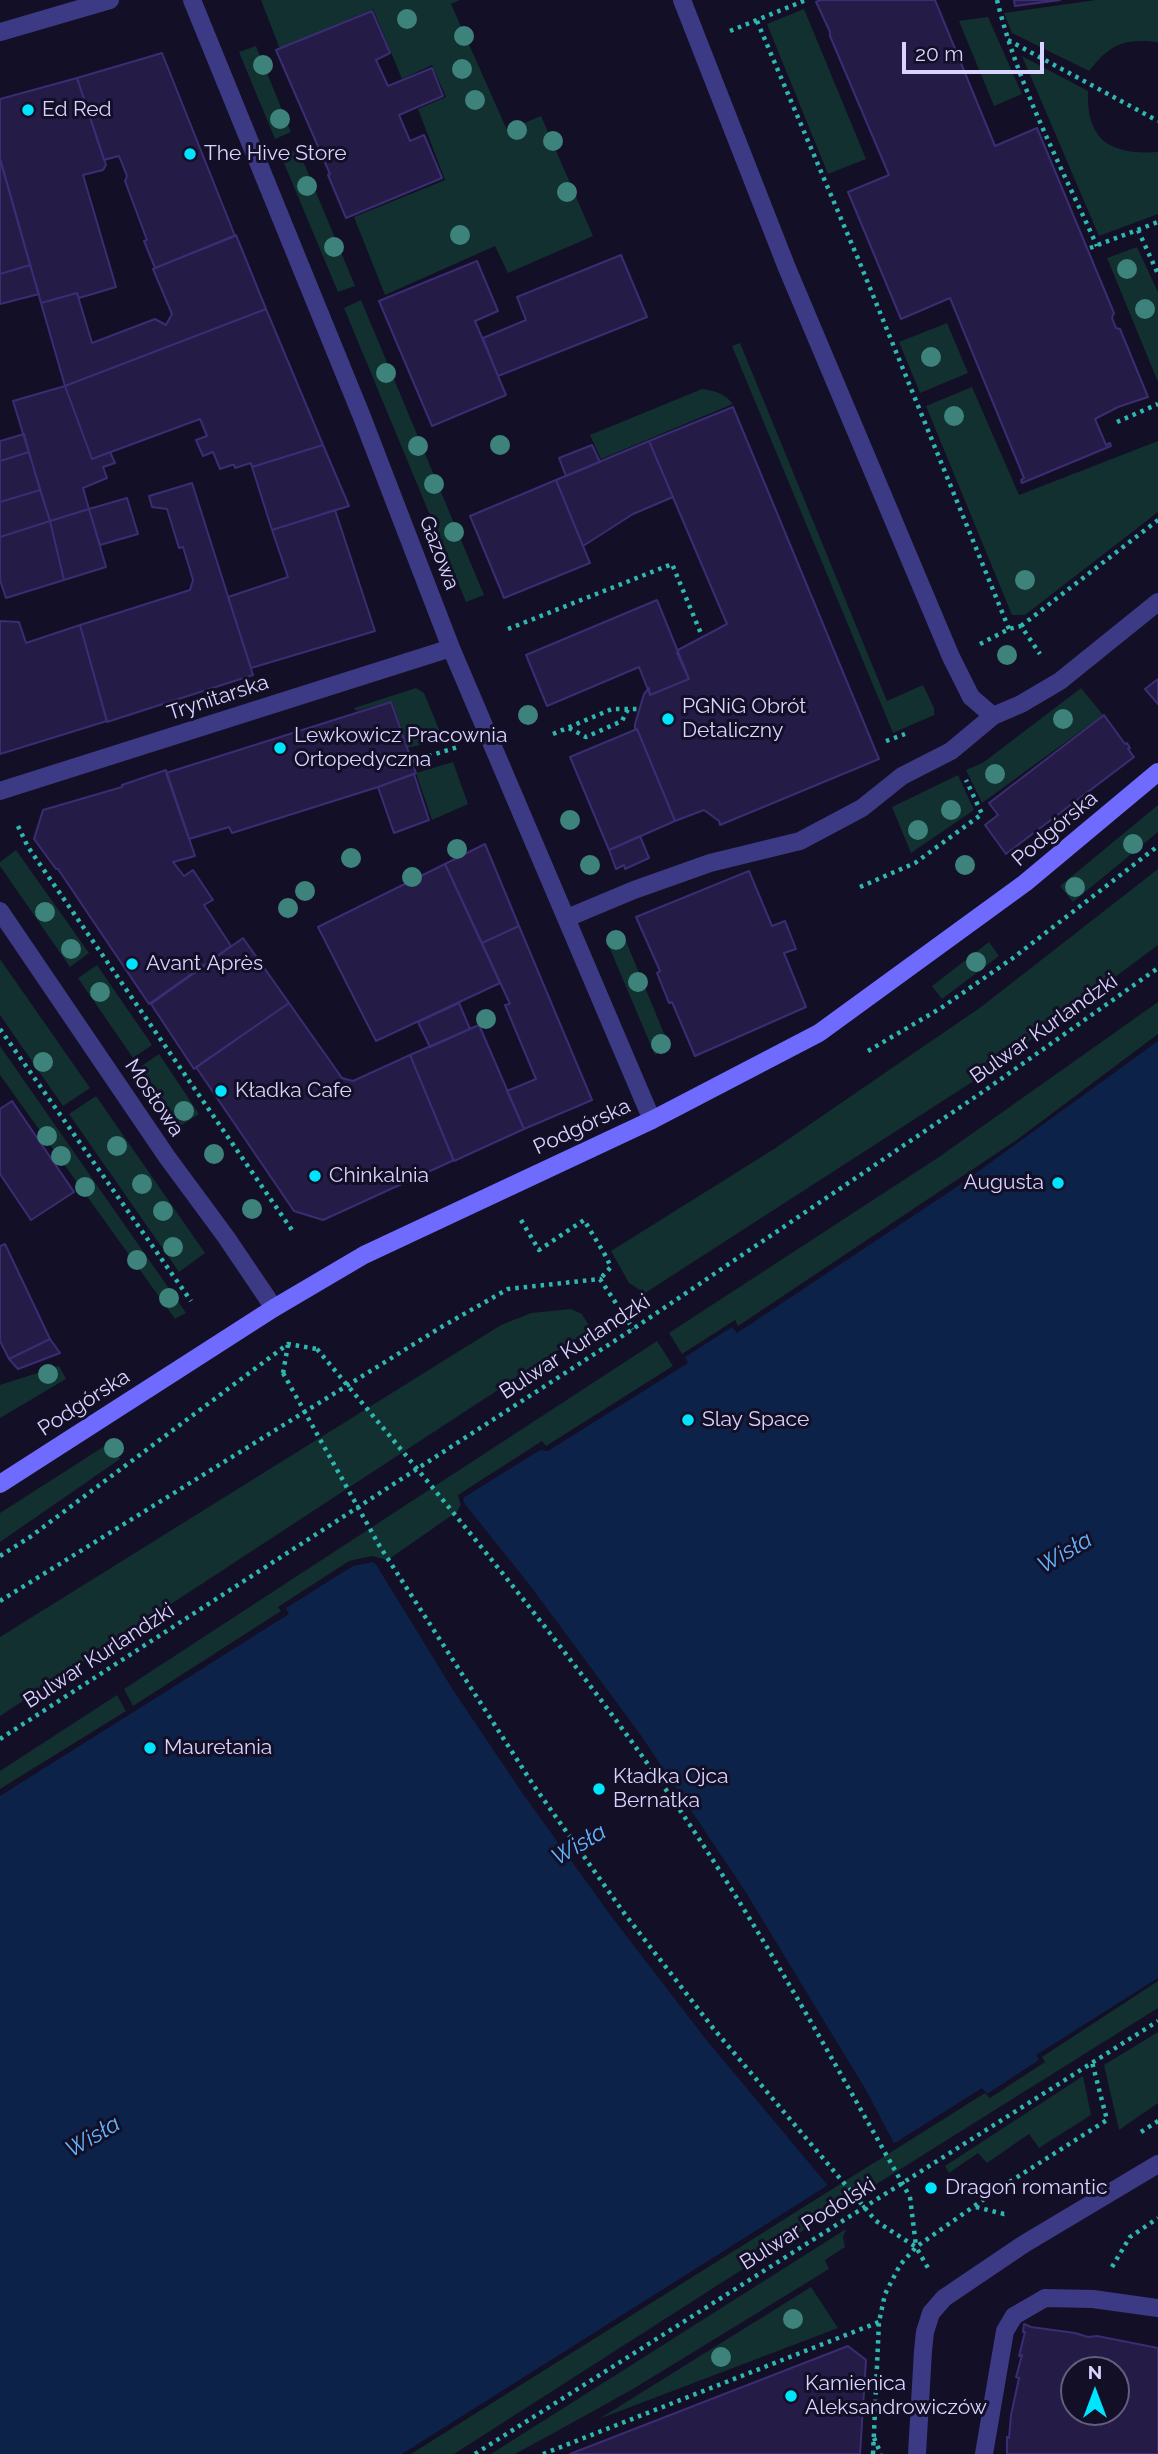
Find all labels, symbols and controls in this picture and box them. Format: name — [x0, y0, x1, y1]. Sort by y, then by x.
scale bar — [906, 28, 1048, 72]
text: 20 m — [915, 41, 963, 66]
place label: Ed Red — [42, 97, 112, 123]
marker: Ed Red — [20, 102, 36, 118]
place label: The Hive Store — [204, 141, 347, 167]
marker: The Hive Store — [182, 146, 198, 162]
street label: Gazowa — [413, 513, 465, 593]
street label: Trynitarska — [164, 670, 272, 726]
place label: PGNiG Obrót Detaliczny — [682, 694, 806, 744]
marker: PGNiG Obrót Detaliczny — [660, 711, 676, 727]
place label: Lewkowicz Pracownia Ortopedyczna — [294, 723, 507, 773]
marker: Lewkowicz Pracownia Ortopedyczna — [272, 740, 288, 756]
street label: Podgórska — [1007, 786, 1103, 872]
place label: Avant Après — [146, 951, 263, 977]
marker: Avant Après — [124, 956, 140, 972]
street label: Bulwar Kurlandzki — [965, 969, 1123, 1089]
street label: Mostowa — [119, 1054, 189, 1142]
place label: Kładka Cafe — [235, 1078, 352, 1104]
marker: Kładka Cafe — [213, 1083, 229, 1099]
street label: Podgórska — [530, 1094, 634, 1160]
place label: Chinkalnia — [329, 1163, 429, 1189]
marker: Chinkalnia — [307, 1168, 323, 1184]
place label: Augusta — [963, 1170, 1044, 1196]
marker: Augusta — [1050, 1175, 1066, 1191]
street label: Bulwar Kurlandzki — [495, 1289, 655, 1405]
street label: Podgórska — [34, 1364, 134, 1442]
place label: Slay Space — [702, 1407, 809, 1433]
marker: Slay Space — [680, 1412, 696, 1428]
water label: Wisła — [1033, 1526, 1097, 1580]
street label: Bulwar Kurlandzki — [19, 1598, 179, 1714]
place label: Mauretania — [164, 1735, 272, 1761]
marker: Mauretania — [142, 1740, 158, 1756]
place label: Kładka Ojca Bernatka — [613, 1764, 728, 1814]
marker: Kładka Ojca Bernatka — [591, 1781, 607, 1797]
water label: Wisła — [547, 1818, 611, 1872]
water label: Wisła — [61, 2110, 125, 2164]
street label: Bulwar Podolski — [735, 2172, 881, 2276]
place label: Dragon romantic — [945, 2175, 1107, 2201]
marker: Dragon romantic — [923, 2180, 939, 2196]
north arrow — [1060, 2356, 1130, 2426]
text: N — [1088, 2361, 1102, 2383]
place label: Kamienica Aleksandrowiczów — [805, 2371, 987, 2421]
marker: Kamienica Aleksandrowiczów — [783, 2388, 799, 2404]

